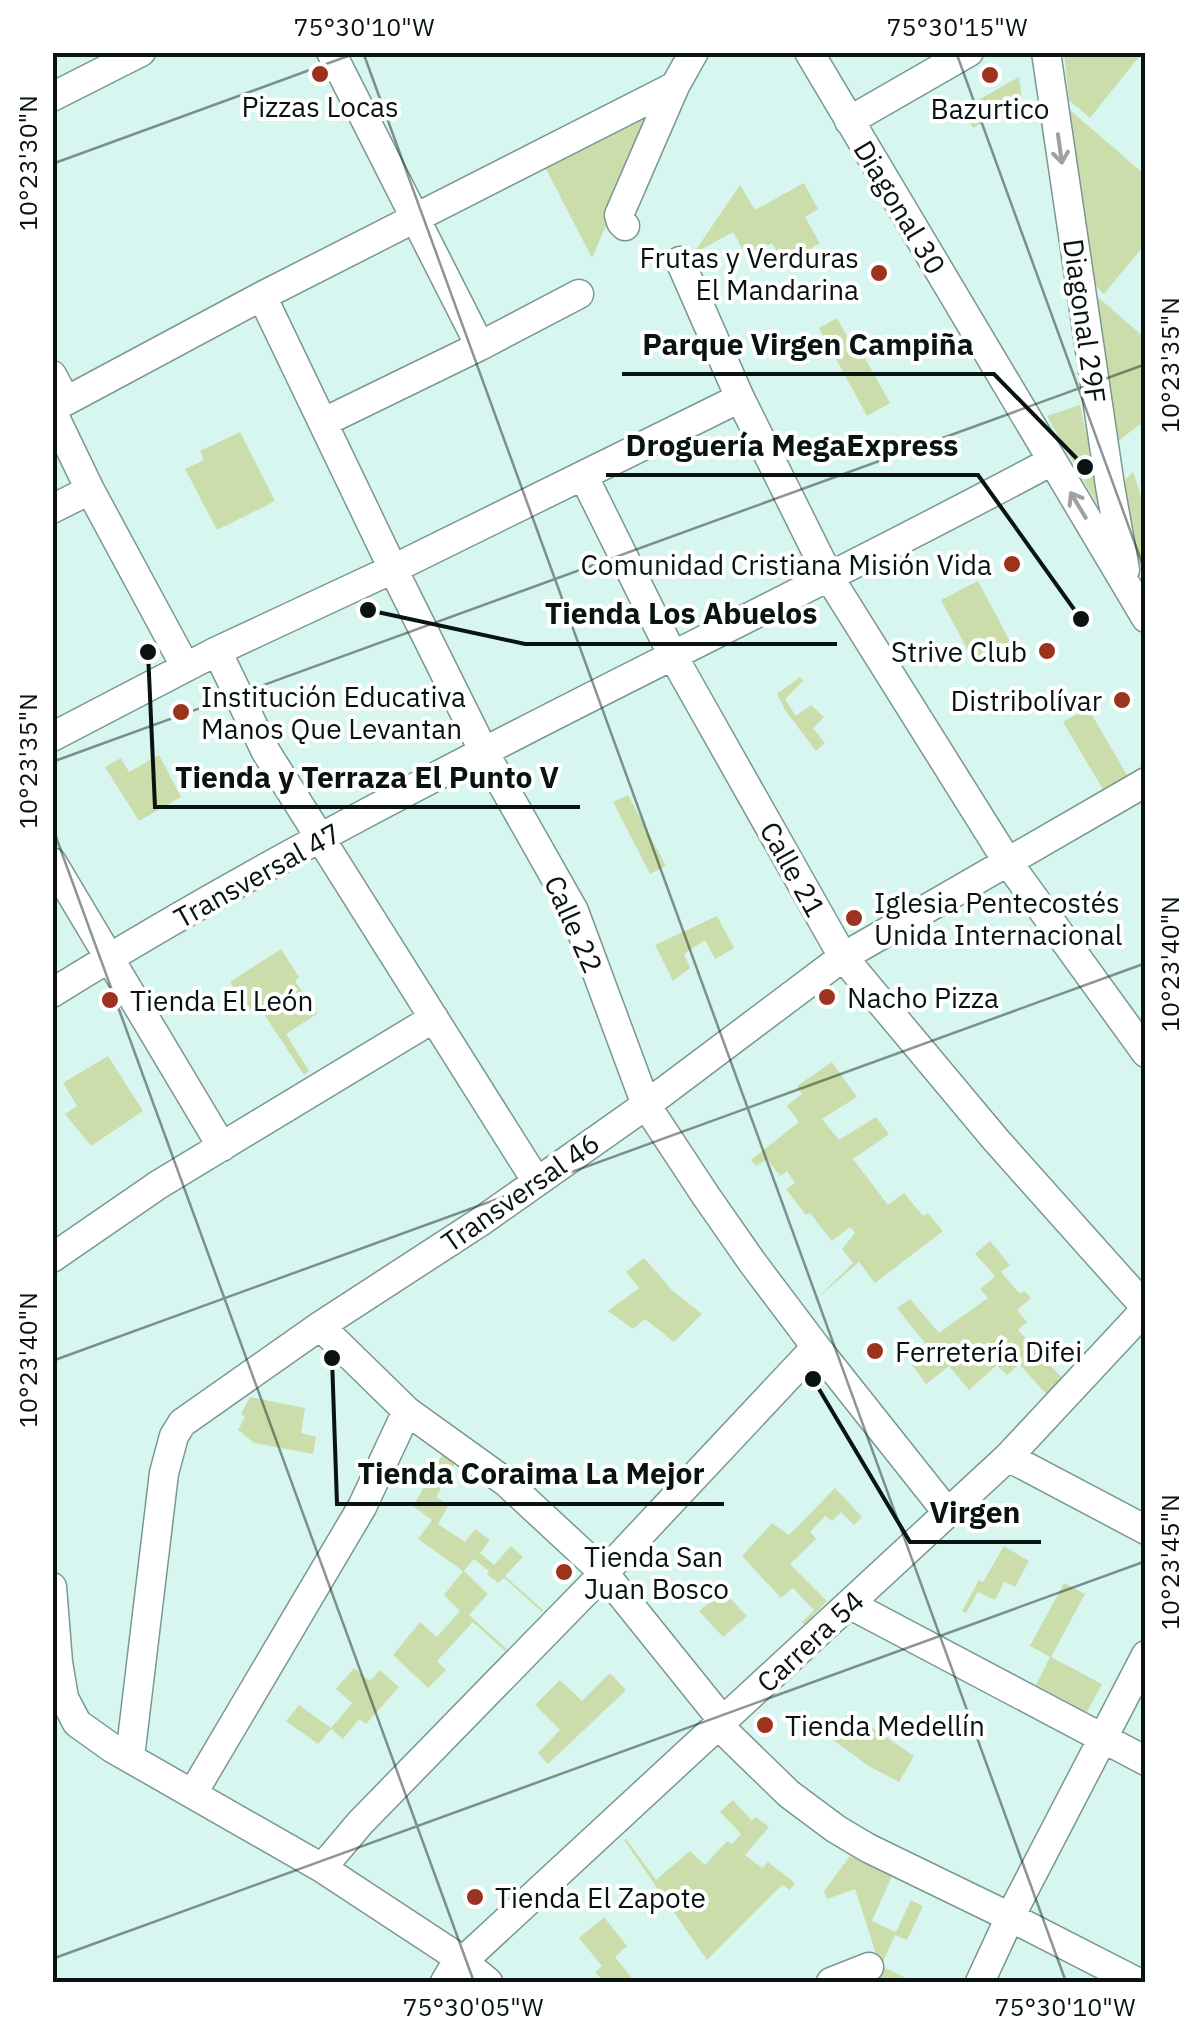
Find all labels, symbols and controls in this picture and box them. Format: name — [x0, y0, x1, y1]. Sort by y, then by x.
text: 75°30'10"W — [294, 10, 434, 43]
text: 75°30'15"W — [887, 10, 1027, 43]
marker: Pizzas Locas — [309, 63, 331, 85]
marker: Bazurtico — [979, 64, 1001, 86]
place label: Pizzas Locas — [241, 88, 399, 125]
place label: Bazurtico — [931, 90, 1049, 127]
text: 10°23'30"N — [11, 95, 44, 231]
one-way arrow — [1051, 132, 1069, 165]
street label: Diagonal 30 — [846, 133, 954, 281]
street label: Diagonal 29F — [1055, 237, 1115, 405]
place label: Frutas y Verduras El Mandarina — [640, 239, 859, 308]
marker: Frutas y Verduras El Mandarina — [868, 262, 890, 284]
text: 10°23'35"N — [1153, 297, 1186, 433]
callout: Parque Virgen Campiña — [622, 314, 994, 374]
text: Parque Virgen Campiña — [642, 324, 974, 363]
callout: Droguería MegaExpress — [606, 415, 978, 475]
text: Droguería MegaExpress — [626, 425, 958, 464]
one-way arrow — [1068, 491, 1088, 520]
place label: Comunidad Cristiana Misión Vida — [580, 546, 992, 583]
marker: Comunidad Cristiana Misión Vida — [1001, 553, 1023, 575]
callout: Tienda Los Abuelos — [525, 584, 837, 644]
text: Tienda Los Abuelos — [545, 593, 817, 632]
place label: Strive Club — [891, 633, 1027, 670]
marker: Strive Club — [1036, 640, 1058, 662]
place label: Institución Educativa Manos Que Levantan — [201, 678, 466, 747]
place label: Distribolívar — [950, 682, 1102, 719]
marker: Distribolívar — [1111, 689, 1133, 711]
text: 10°23'35"N — [11, 693, 44, 829]
marker: Institución Educativa Manos Que Levantan — [170, 701, 192, 723]
callout: Tienda y Terraza El Punto V — [155, 747, 580, 807]
text: Tienda y Terraza El Punto V — [175, 757, 560, 796]
street label: Transversal 47 — [167, 814, 347, 936]
street label: Calle 21 — [752, 815, 834, 923]
street label: Calle 22 — [536, 869, 612, 979]
place label: Iglesia Pentecostés Unida Internacional — [874, 884, 1122, 953]
text: 10°23'40"N — [1153, 896, 1186, 1032]
marker: Iglesia Pentecostés Unida Internacional — [843, 907, 865, 929]
place label: Nacho Pizza — [847, 979, 999, 1016]
place label: Tienda El León — [130, 982, 313, 1019]
marker: Nacho Pizza — [816, 986, 838, 1008]
marker: Tienda El León — [99, 989, 121, 1011]
street label: Transversal 46 — [434, 1124, 606, 1260]
text: 10°23'40"N — [11, 1292, 44, 1428]
place label: Ferretería Difei — [895, 1333, 1082, 1370]
marker: Ferretería Difei — [864, 1340, 886, 1362]
callout: Tienda Coraima La Mejor — [337, 1444, 724, 1504]
text: Tienda Coraima La Mejor — [357, 1453, 705, 1492]
callout: Virgen — [910, 1482, 1041, 1542]
text: Virgen — [930, 1492, 1020, 1531]
text: 10°23'45"N — [1153, 1494, 1186, 1630]
place label: Tienda San Juan Bosco — [584, 1538, 729, 1607]
marker: Tienda San Juan Bosco — [553, 1561, 575, 1583]
street label: Carrera 54 — [749, 1582, 871, 1700]
place label: Tienda Medellín — [785, 1707, 985, 1744]
marker: Tienda Medellín — [754, 1714, 776, 1736]
place label: Tienda El Zapote — [495, 1879, 706, 1916]
marker: Tienda El Zapote — [464, 1886, 486, 1908]
text: 75°30'05"W — [403, 1990, 543, 2023]
text: 75°30'10"W — [995, 1990, 1135, 2023]

